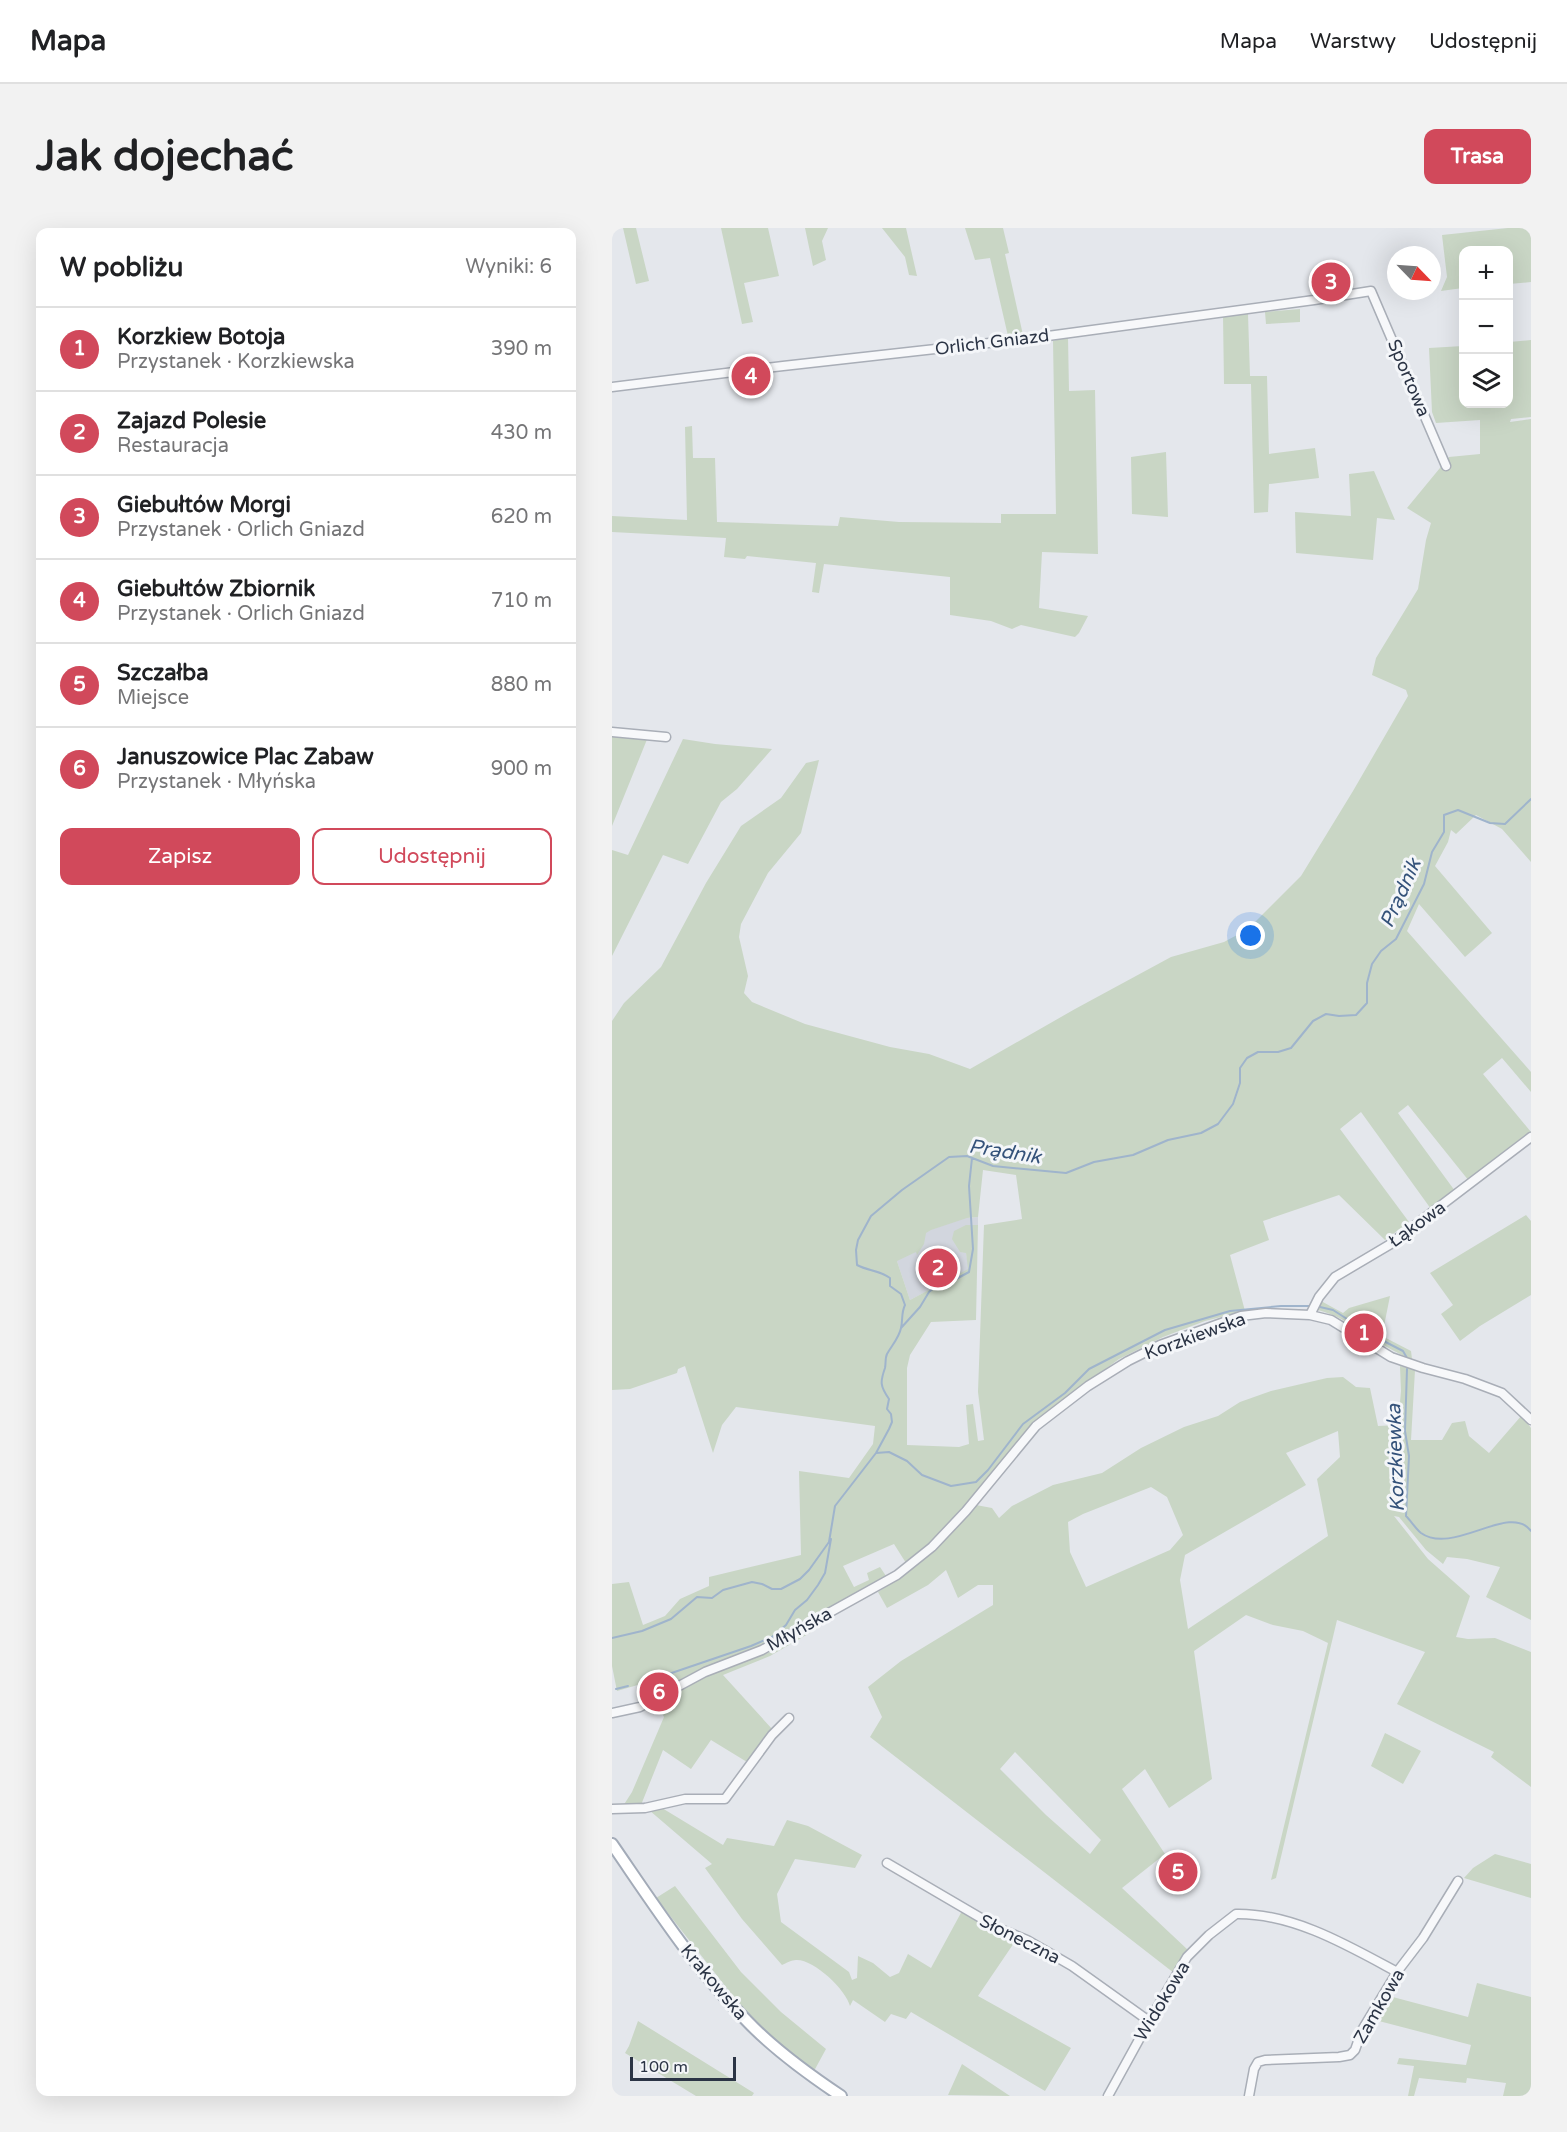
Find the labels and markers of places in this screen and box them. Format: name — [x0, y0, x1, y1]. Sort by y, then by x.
pin: 3 — [1312, 260, 1350, 304]
pin: 4 — [732, 354, 770, 398]
pin: 2 — [918, 1246, 958, 1290]
pin: 1 — [1344, 1310, 1383, 1356]
pin: 6 — [640, 1670, 678, 1714]
pin: 5 — [1158, 1850, 1198, 1894]

